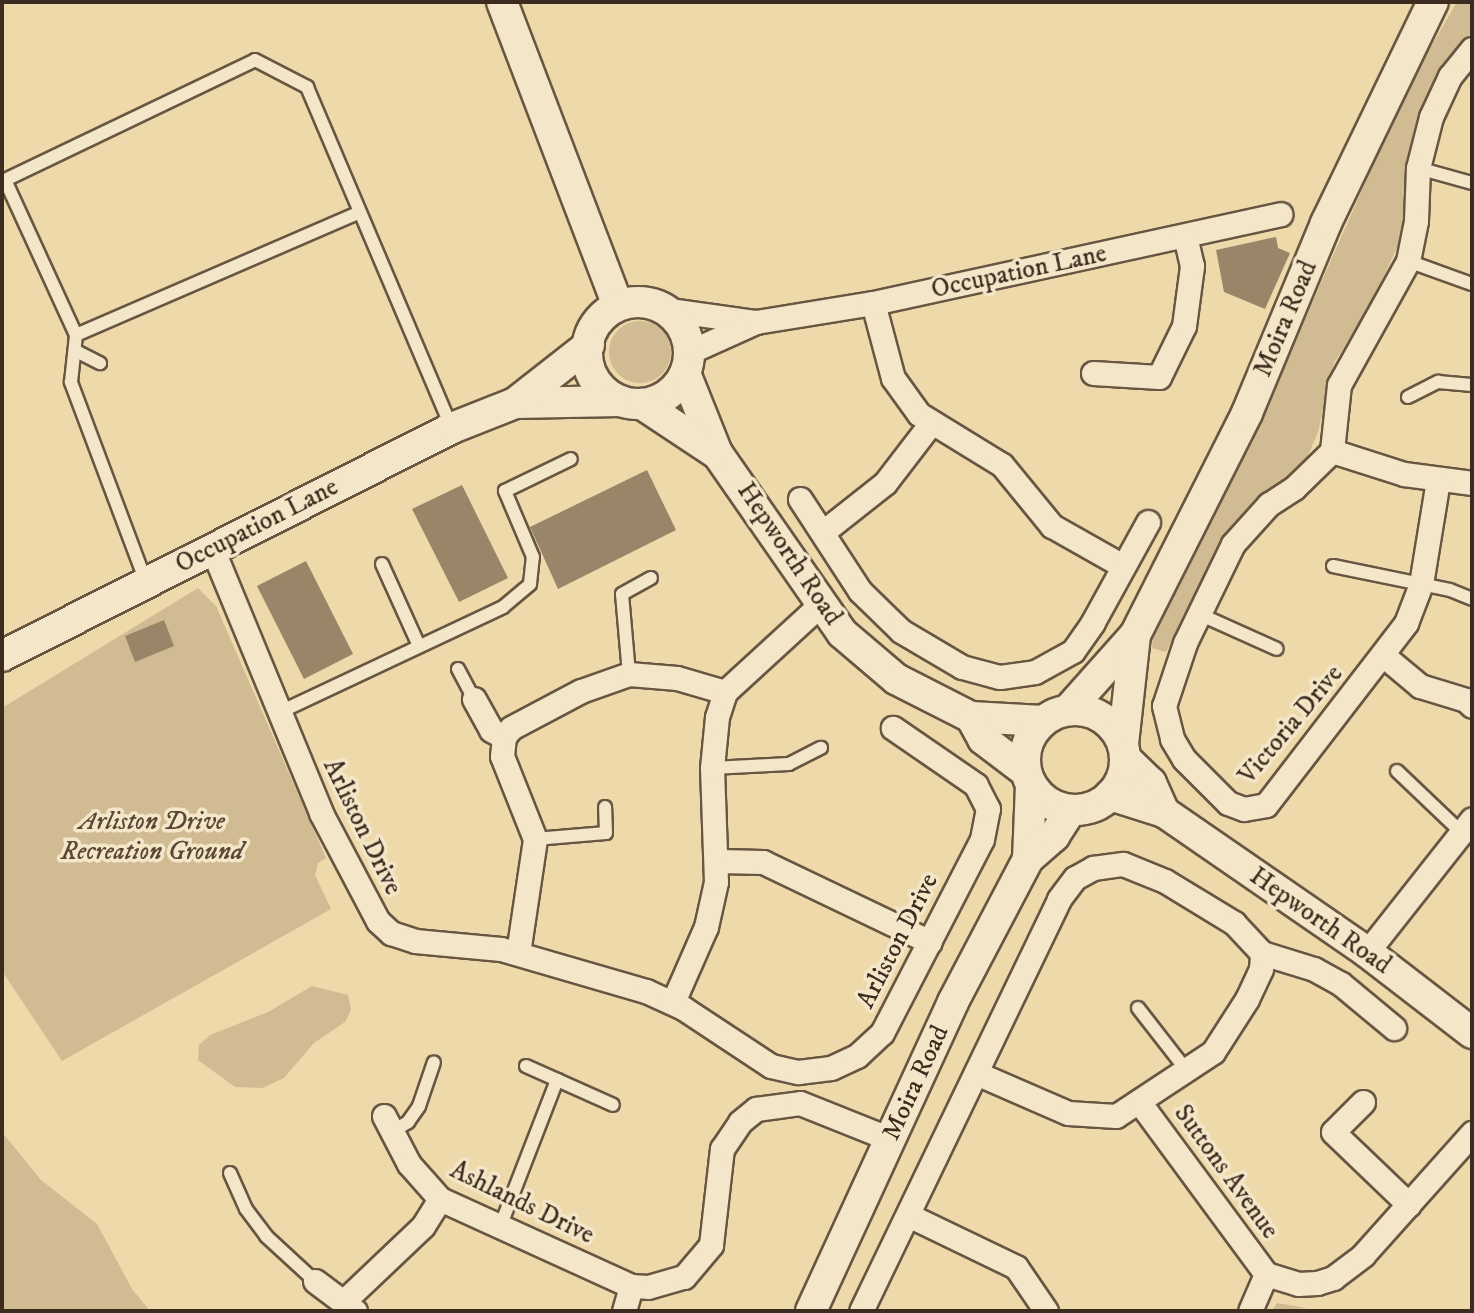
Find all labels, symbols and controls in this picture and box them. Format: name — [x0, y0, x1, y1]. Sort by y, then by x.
street label: Occupation Lane — [929, 238, 1109, 306]
street label: Moira Road — [1248, 256, 1324, 382]
street label: Occupation Lane — [170, 472, 344, 580]
street label: Hepworth Road — [730, 477, 848, 631]
street label: Victoria Drive — [1232, 659, 1350, 791]
street label: Arliston Drive — [316, 754, 408, 900]
park label: Arliston Drive Recreation Ground — [61, 806, 243, 868]
street label: Hepworth Road — [1243, 861, 1397, 981]
street label: Arliston Drive — [851, 868, 945, 1014]
street label: Moira Road — [876, 1021, 956, 1145]
street label: Suttons Avenue — [1167, 1099, 1285, 1245]
street label: Ashlands Drive — [445, 1155, 599, 1251]

